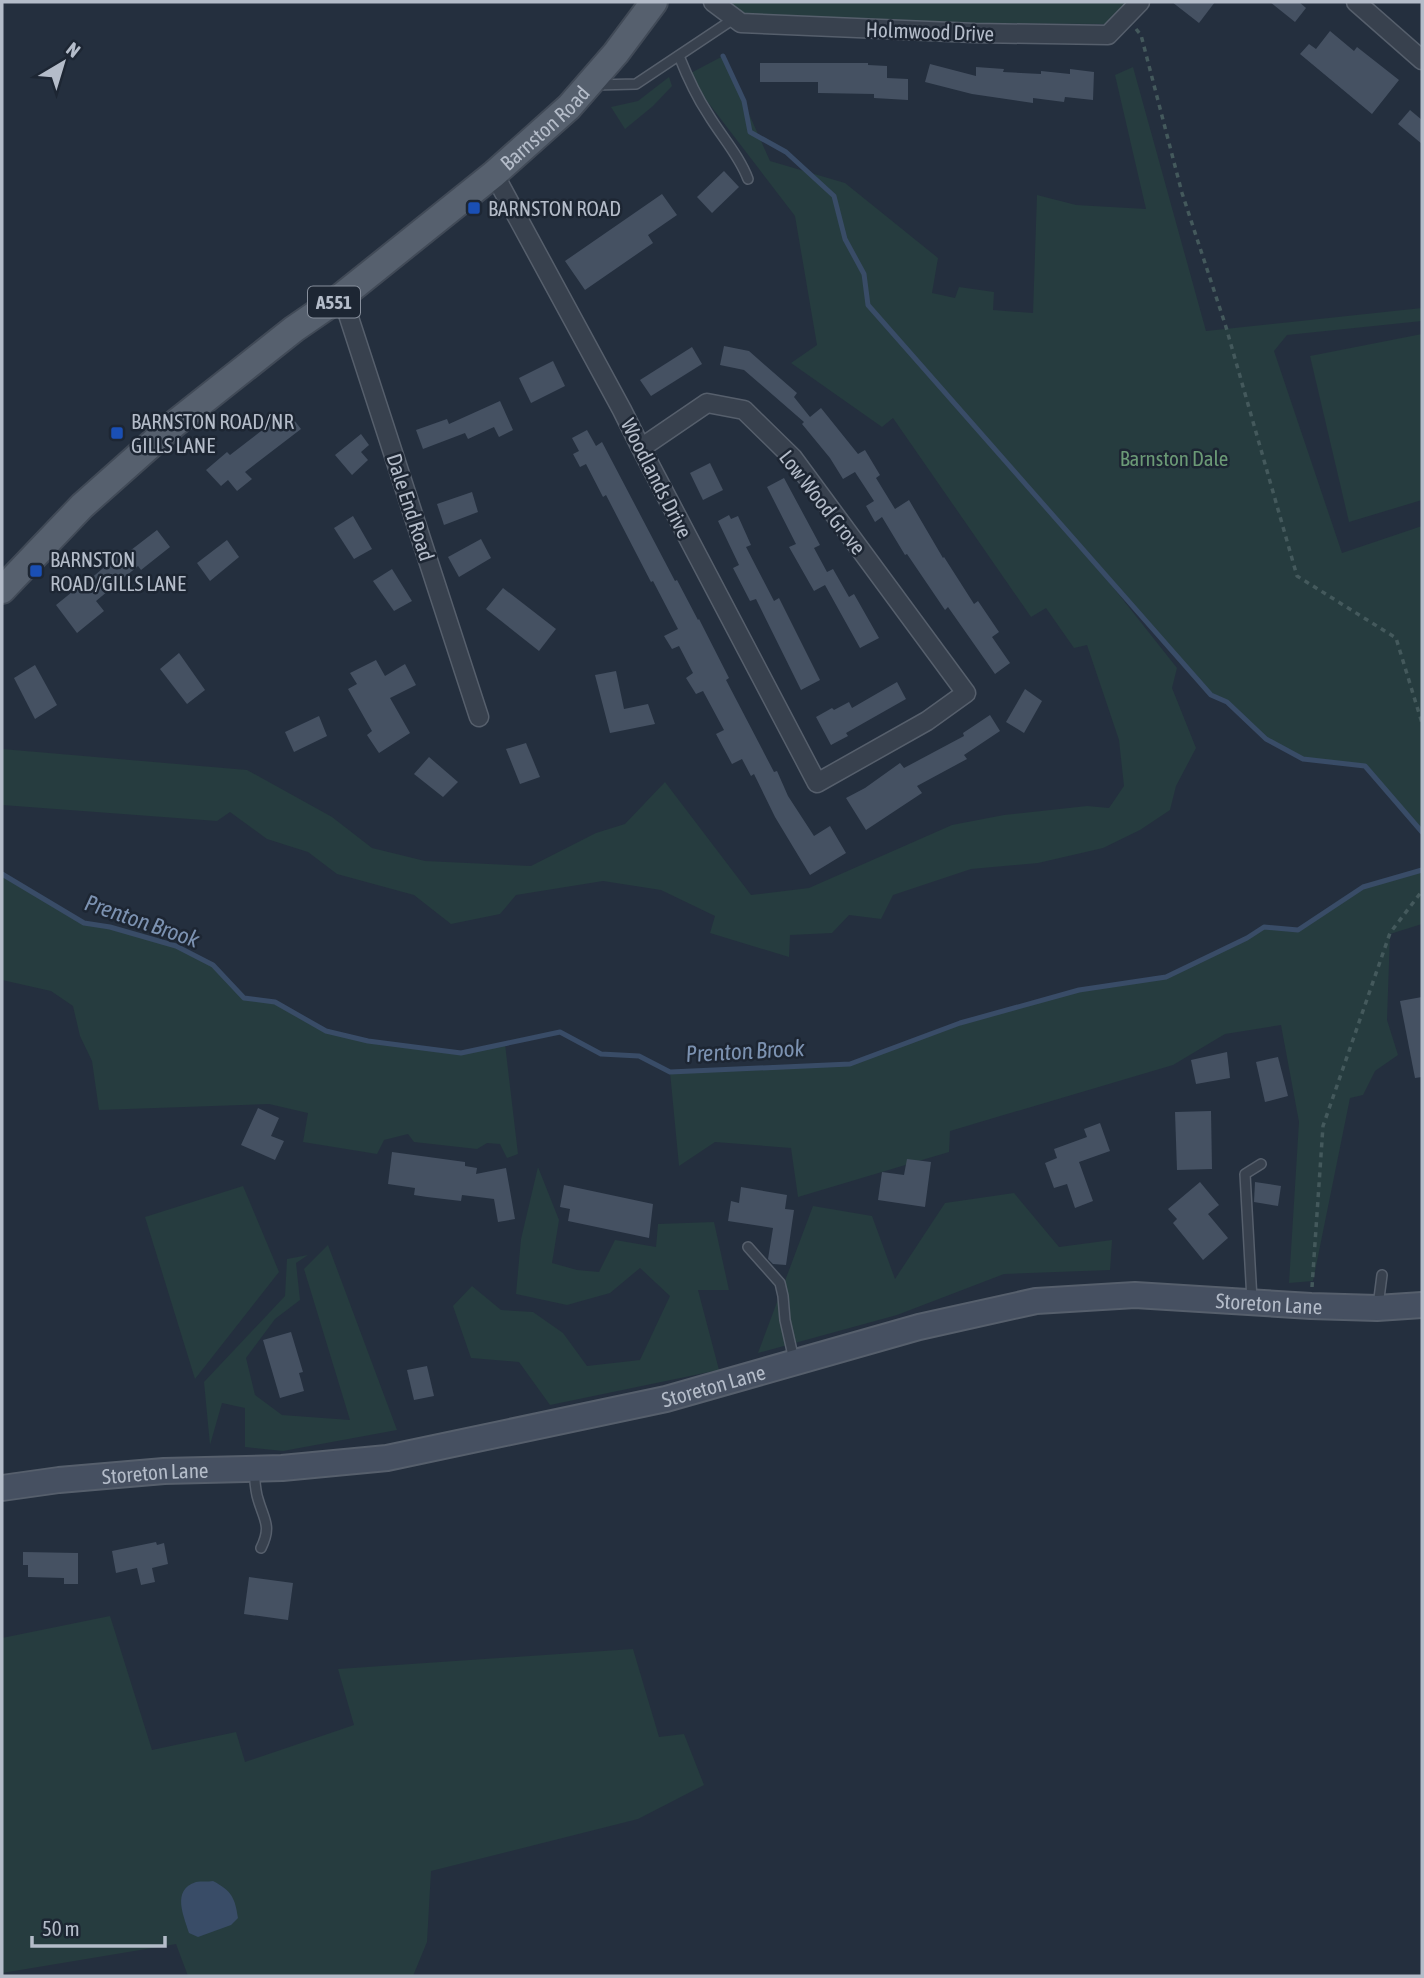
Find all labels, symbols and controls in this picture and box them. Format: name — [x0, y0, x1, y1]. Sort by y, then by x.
street label: Holmwood Drive — [865, 17, 995, 45]
north arrow — [28, 28, 98, 98]
text: N — [62, 37, 85, 62]
street label: Barnston Road — [495, 81, 594, 175]
place label: BARNSTON ROAD — [488, 196, 621, 220]
marker: BARNSTON ROAD — [466, 200, 482, 216]
road number: A551 — [308, 286, 360, 318]
place label: BARNSTON ROAD/NR GILLS LANE — [131, 409, 294, 457]
street label: Woodlands Drive — [617, 414, 697, 542]
marker: BARNSTON ROAD/NR GILLS LANE — [109, 425, 125, 441]
street label: Low Wood Grove — [775, 445, 871, 559]
park label: Barnston Dale — [1120, 446, 1228, 470]
street label: Dale End Road — [382, 450, 440, 564]
place label: BARNSTON ROAD/GILLS LANE — [50, 547, 186, 595]
marker: BARNSTON ROAD/GILLS LANE — [28, 563, 44, 579]
water label: Prenton Brook — [81, 889, 203, 953]
water label: Prenton Brook — [685, 1035, 806, 1067]
street label: Storeton Lane — [1215, 1288, 1323, 1318]
street label: Storeton Lane — [659, 1359, 768, 1412]
street label: Storeton Lane — [101, 1458, 209, 1488]
scale bar — [32, 1904, 164, 1948]
text: 50 m — [42, 1916, 80, 1940]

